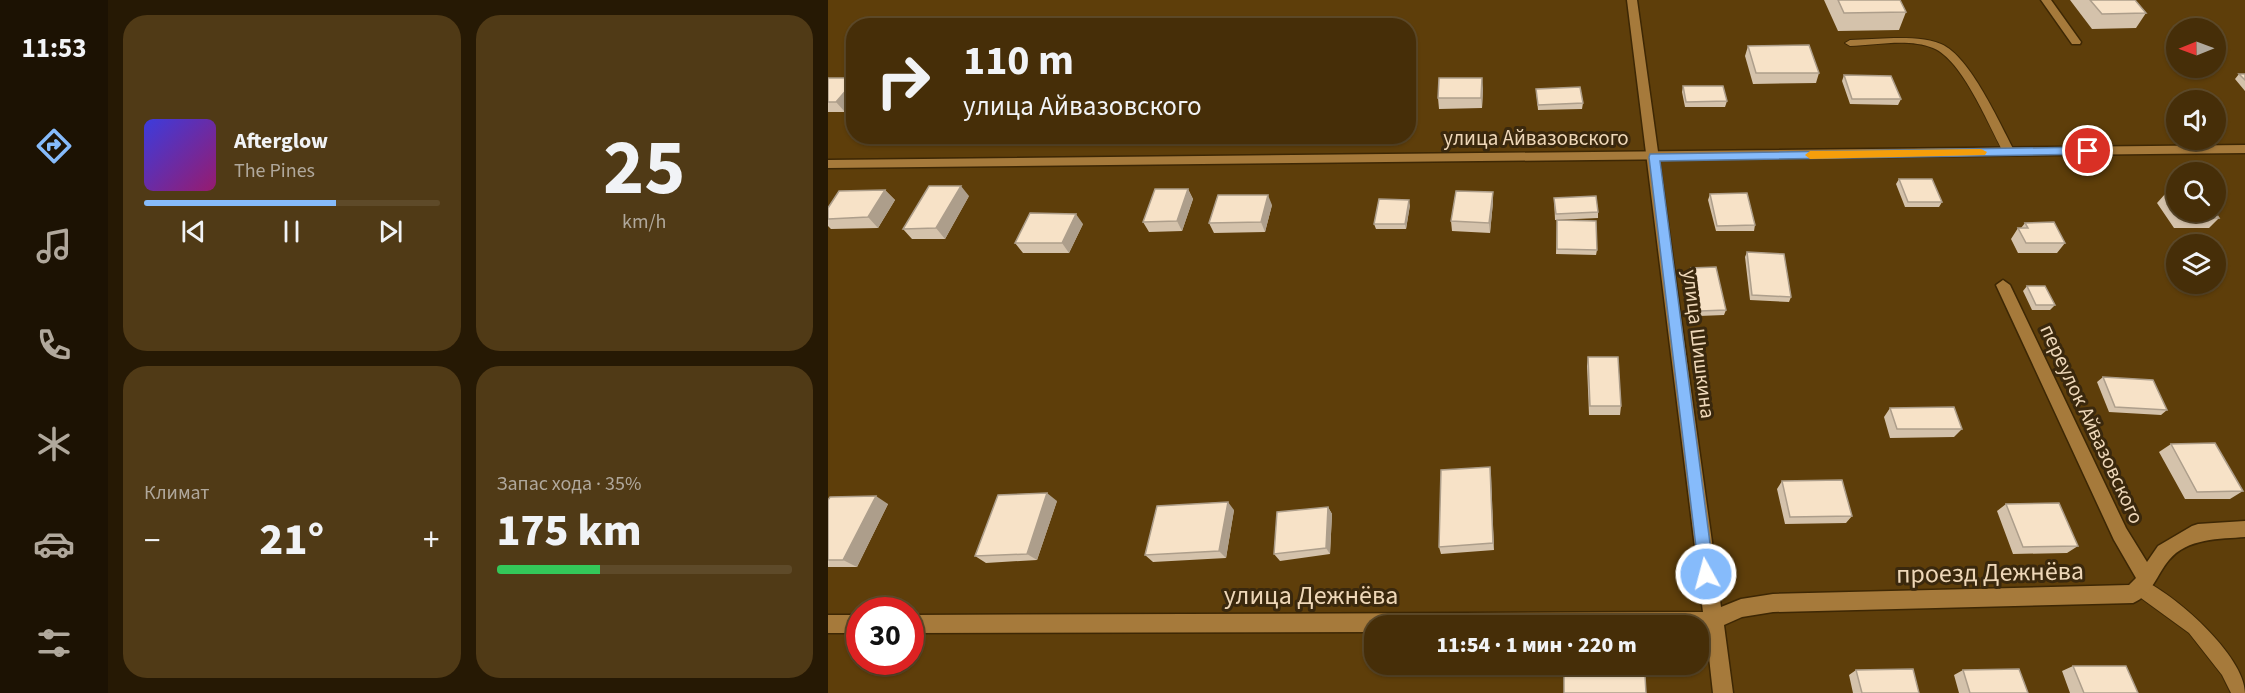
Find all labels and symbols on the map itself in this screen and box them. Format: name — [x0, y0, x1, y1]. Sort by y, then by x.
north arrow — [2166, 18, 2226, 78]
street label: улица Айвазовского — [1443, 123, 1629, 153]
pin — [2062, 125, 2113, 176]
street label: улица Шишкина — [1675, 268, 1723, 420]
street label: переулок Айвазовского — [2032, 319, 2152, 529]
position arrow — [1674, 542, 1738, 606]
street label: проезд Дежнёва — [1896, 552, 2084, 593]
street label: улица Дежнёва — [1224, 577, 1398, 614]
speed limit sign: 30 — [846, 597, 924, 675]

